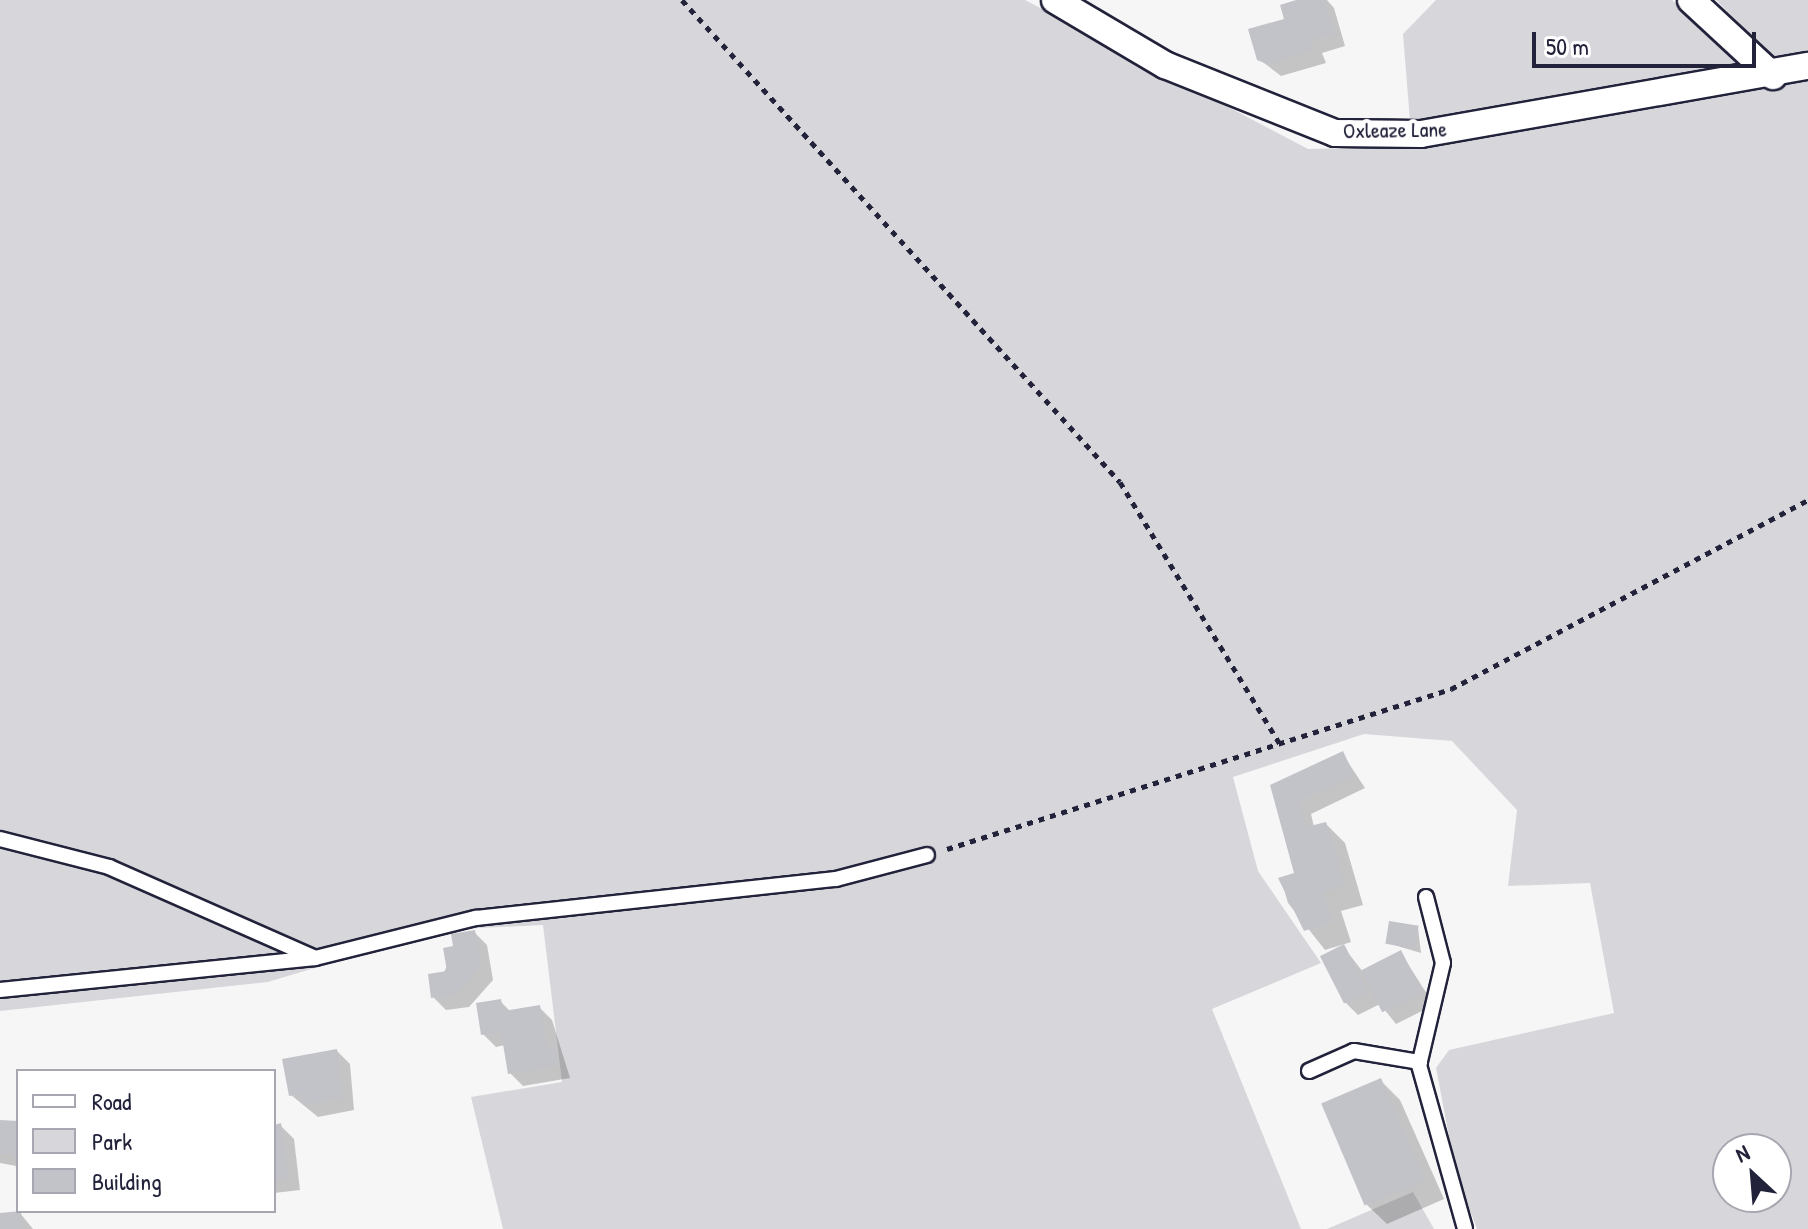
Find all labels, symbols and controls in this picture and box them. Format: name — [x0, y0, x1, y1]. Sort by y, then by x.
scale bar — [1536, 16, 1760, 66]
text: 50 m — [1546, 30, 1589, 62]
street label: Oxleaze Lane — [1343, 116, 1447, 144]
legend — [16, 1069, 276, 1213]
text: Road — [92, 1085, 131, 1117]
text: Park — [92, 1125, 132, 1157]
north arrow — [1712, 1133, 1792, 1213]
text: N — [1731, 1137, 1754, 1169]
text: Building — [92, 1165, 162, 1197]

